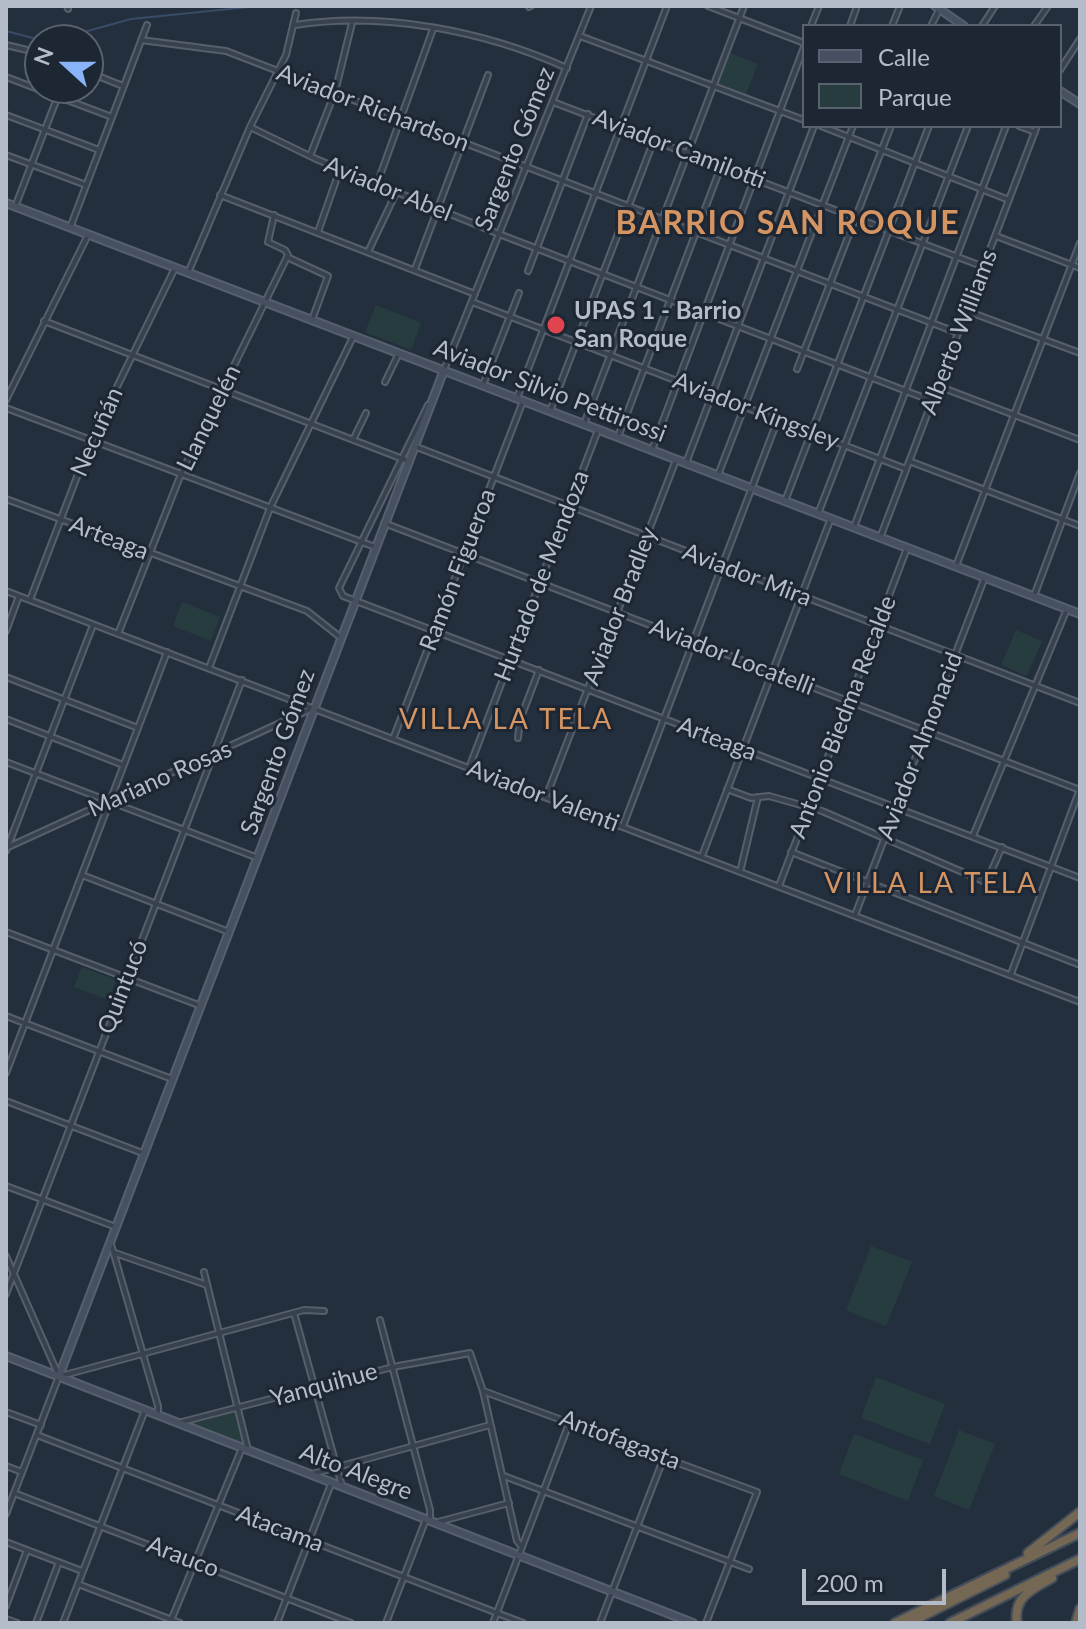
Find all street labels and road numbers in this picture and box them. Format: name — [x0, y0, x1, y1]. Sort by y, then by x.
street label: Aviador Richardson — [273, 58, 473, 158]
street label: Sargento Gómez — [469, 63, 561, 235]
street label: Aviador Camilotti — [589, 103, 769, 195]
street label: Aviador Abel — [320, 150, 456, 228]
street label: Alberto Williams — [914, 245, 1004, 419]
street label: Aviador Silvio Pettirossi — [430, 333, 670, 449]
street label: Llanquelén — [171, 360, 247, 476]
street label: Aviador Kingsley — [669, 366, 843, 456]
street label: Necuñán — [65, 383, 129, 481]
street label: Hurtado de Mendoza — [488, 466, 596, 686]
street label: Ramón Figueroa — [414, 485, 502, 655]
street label: Arteaga — [65, 510, 153, 566]
street label: Aviador Bradley — [577, 523, 663, 689]
street label: Aviador Mira — [679, 537, 815, 613]
street label: Antonio Biedma Recalde — [783, 592, 903, 842]
street label: Aviador Locatelli — [646, 612, 818, 702]
street label: Aviador Almonacid — [871, 648, 969, 844]
street label: Sargento Gómez — [235, 665, 321, 839]
street label: Arteaga — [673, 711, 761, 767]
street label: Mariano Rosas — [84, 735, 236, 823]
street label: Aviador Valenti — [463, 754, 623, 838]
street label: Quintucó — [92, 936, 154, 1038]
street label: Yanquihue — [267, 1357, 381, 1413]
street label: Antofagasta — [556, 1404, 684, 1476]
street label: Alto Alegre — [296, 1437, 416, 1507]
street label: Atacama — [232, 1499, 328, 1559]
street label: Arauco — [143, 1530, 223, 1584]

